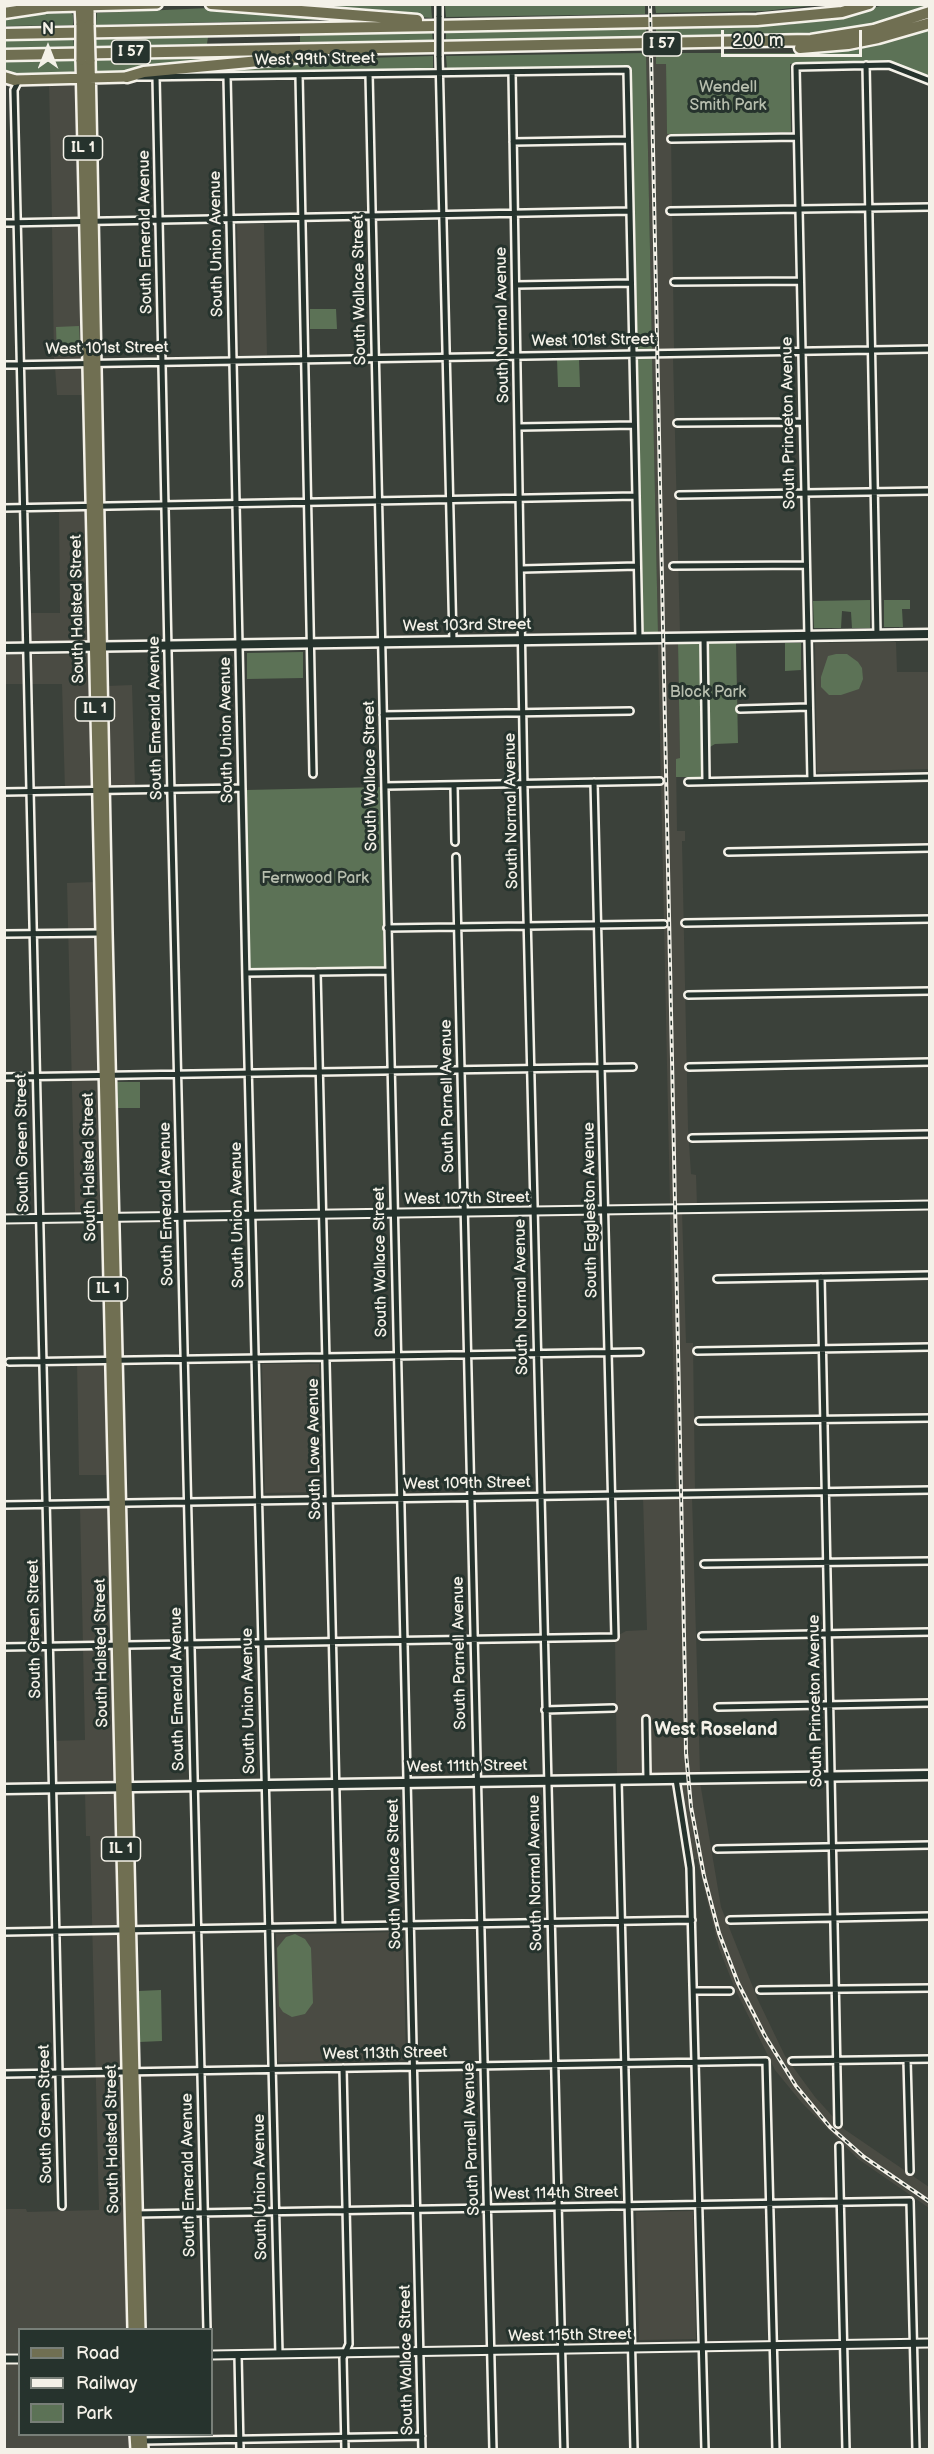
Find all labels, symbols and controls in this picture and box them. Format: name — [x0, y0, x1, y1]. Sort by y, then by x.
north arrow — [18, 18, 78, 78]
scale bar — [724, 18, 865, 56]
text: N — [42, 20, 54, 39]
text: 200 m — [732, 30, 784, 51]
road number: I 57 — [642, 32, 682, 56]
road number: I 57 — [112, 40, 150, 64]
street label: West 99th Street — [254, 49, 376, 71]
park label: Wendell Smith Park — [690, 78, 766, 116]
road number: IL 1 — [64, 136, 103, 160]
street label: South Emerald Avenue — [135, 150, 157, 314]
street label: South Union Avenue — [206, 171, 228, 317]
street label: South Wallace Street — [349, 215, 371, 365]
street label: South Normal Avenue — [492, 247, 514, 403]
street label: West 101st Street — [531, 330, 655, 352]
street label: South Princeton Avenue — [778, 336, 800, 510]
street label: West 101st Street — [45, 338, 169, 360]
street label: South Halsted Street — [67, 534, 89, 684]
street label: West 103rd Street — [403, 615, 531, 637]
street label: South Emerald Avenue — [145, 636, 167, 800]
street label: South Union Avenue — [216, 657, 238, 803]
park label: Block Park — [670, 683, 746, 703]
road number: IL 1 — [76, 697, 115, 721]
street label: South Wallace Street — [360, 701, 382, 851]
street label: South Normal Avenue — [501, 733, 523, 889]
park label: Fernwood Park — [261, 869, 369, 889]
street label: South Parnell Avenue — [437, 1019, 459, 1173]
street label: South Green Street — [12, 1073, 34, 1213]
street label: South Halsted Street — [79, 1092, 101, 1242]
street label: South Emerald Avenue — [156, 1122, 178, 1286]
street label: South Eggleston Avenue — [580, 1122, 602, 1298]
street label: South Union Avenue — [227, 1142, 249, 1288]
street label: South Wallace Street — [370, 1187, 392, 1337]
street label: West 107th Street — [404, 1188, 530, 1210]
street label: South Normal Avenue — [511, 1219, 533, 1375]
road number: IL 1 — [88, 1277, 128, 1301]
street label: South Lowe Avenue — [304, 1378, 326, 1520]
street label: West 109th Street — [403, 1473, 531, 1495]
street label: South Green Street — [24, 1559, 46, 1699]
street label: South Parnell Avenue — [449, 1576, 471, 1730]
street label: South Halsted Street — [91, 1578, 113, 1728]
street label: South Emerald Avenue — [167, 1607, 189, 1771]
street label: South Princeton Avenue — [805, 1614, 827, 1788]
street label: South Union Avenue — [238, 1628, 260, 1774]
district label: West Roseland — [655, 1719, 777, 1741]
street label: West 111th Street — [406, 1756, 528, 1778]
street label: South Normal Avenue — [525, 1795, 547, 1951]
street label: South Wallace Street — [384, 1799, 406, 1949]
road number: IL 1 — [102, 1837, 140, 1861]
street label: West 113th Street — [323, 2043, 447, 2065]
street label: South Green Street — [35, 2044, 57, 2184]
street label: South Parnell Avenue — [460, 2062, 484, 2216]
street label: South Halsted Street — [102, 2064, 124, 2214]
street label: South Emerald Avenue — [178, 2093, 200, 2257]
street label: South Union Avenue — [250, 2114, 272, 2260]
street label: West 114th Street — [494, 2183, 618, 2205]
street label: South Wallace Street — [396, 2285, 418, 2435]
street label: West 115th Street — [508, 2325, 632, 2347]
legend — [18, 2328, 213, 2436]
text: Road — [76, 2343, 120, 2364]
text: Railway — [76, 2373, 138, 2394]
text: Park — [76, 2403, 112, 2424]

